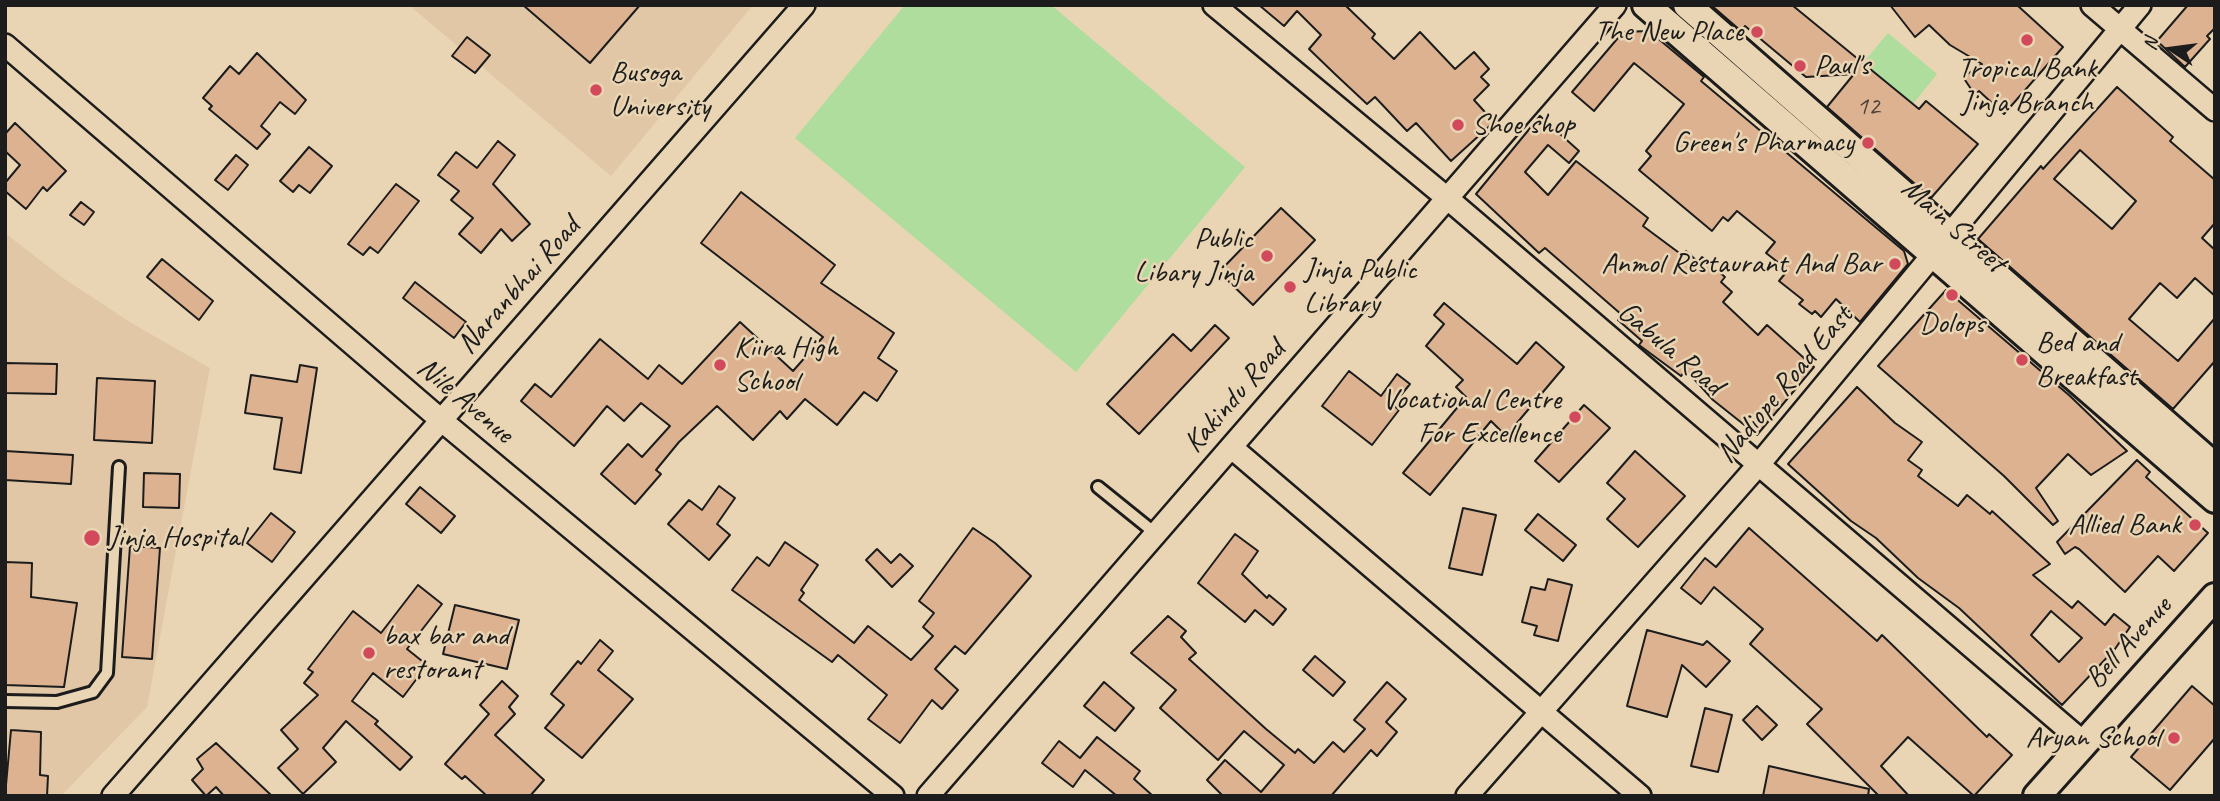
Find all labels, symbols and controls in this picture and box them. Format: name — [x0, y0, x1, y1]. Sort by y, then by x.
place label: The New Place — [1594, 14, 1743, 50]
north arrow — [2136, 14, 2206, 84]
marker: The New Place — [1749, 24, 1765, 40]
marker: Tropical Bank Jinja Branch — [2019, 32, 2035, 48]
text: N — [2138, 36, 2164, 53]
place label: Paul's — [1814, 48, 1870, 84]
place label: Tropical Bank Jinja Branch — [1958, 51, 2096, 122]
place label: Busoga University — [610, 55, 710, 125]
marker: Paul's — [1792, 58, 1808, 74]
marker: Busoga University — [588, 82, 604, 98]
house number: 12 — [1856, 91, 1880, 123]
place label: Shoe shop — [1472, 107, 1574, 143]
marker: Shoe shop — [1450, 117, 1466, 133]
place label: Green's Pharmacy — [1673, 125, 1854, 161]
marker: Green's Pharmacy — [1860, 135, 1876, 151]
street label: Main Street — [1893, 171, 2013, 281]
street label: Naranbhai Road — [450, 210, 588, 362]
place label: Public Libary Jinja — [1134, 221, 1253, 292]
place label: Anmol Restaurant And Bar — [1601, 246, 1881, 282]
marker: Public Libary Jinja — [1259, 248, 1275, 264]
place label: Jinja Public Library — [1304, 252, 1417, 322]
marker: Anmol Restaurant And Bar — [1887, 256, 1903, 272]
marker: Jinja Public Library — [1282, 279, 1298, 295]
marker: Dolops — [1944, 287, 1960, 303]
street label: Gabula Road — [1610, 294, 1730, 404]
street label: Nadiope Road East — [1709, 299, 1861, 471]
place label: Dolops — [1919, 306, 1985, 342]
place label: Bed and Breakfast — [2036, 325, 2136, 396]
place label: Kiira High School — [734, 330, 838, 400]
street label: Kakindu Road — [1176, 333, 1294, 461]
street label: Nile Avenue — [409, 350, 521, 452]
marker: Bed and Breakfast — [2014, 352, 2030, 368]
marker: Kiira High School — [712, 357, 728, 373]
place label: Vocational Centre For Excellence — [1382, 382, 1561, 452]
marker: Vocational Centre For Excellence — [1567, 409, 1583, 425]
place label: Allied Bank — [2068, 507, 2181, 543]
marker: Allied Bank — [2187, 517, 2203, 533]
place label: Jinja Hospital — [108, 520, 244, 556]
marker: Jinja Hospital — [82, 528, 102, 548]
street label: Bell Avenue — [2078, 589, 2180, 697]
place label: bax bar and restorant — [383, 618, 509, 688]
marker: bax bar and restorant — [361, 645, 377, 661]
place label: Aryan School — [2026, 720, 2160, 756]
marker: Aryan School — [2166, 730, 2182, 746]

